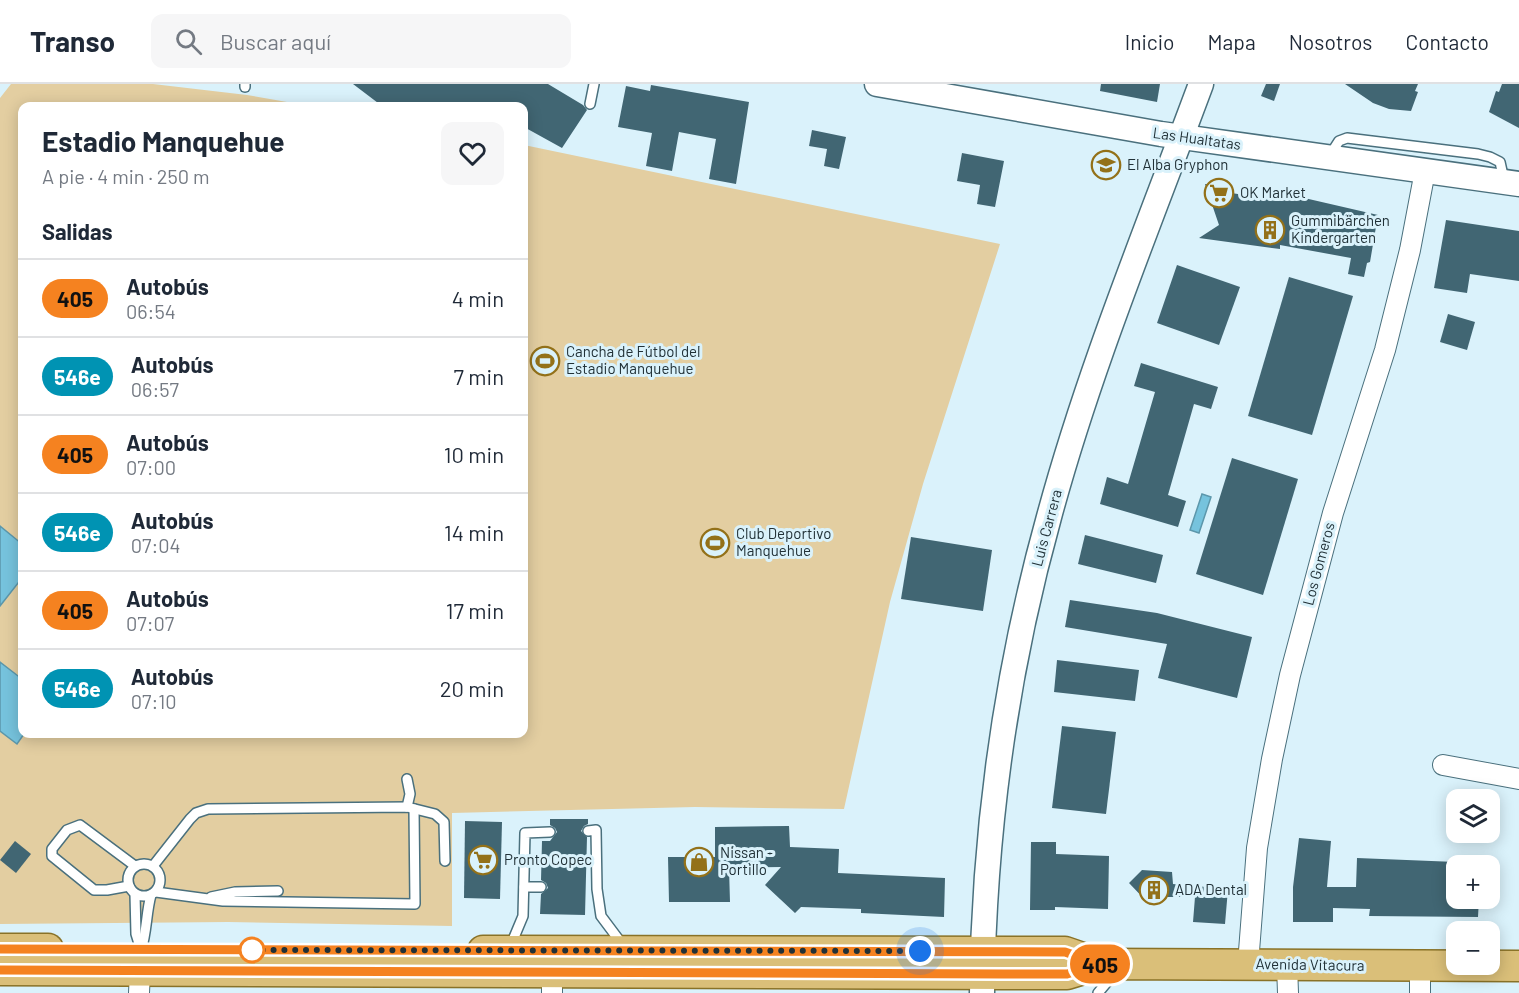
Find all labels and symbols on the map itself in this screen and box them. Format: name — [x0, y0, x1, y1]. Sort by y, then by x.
street label: Las Hualtatas — [1152, 123, 1242, 153]
school or university icon: El Alba Gryphon — [1090, 149, 1122, 181]
place label: El Alba Gryphon — [1127, 155, 1228, 173]
supermarket icon: OK Market — [1203, 177, 1235, 209]
place label: OK Market — [1240, 183, 1306, 201]
place label: Gummibärchen Kindergarten — [1291, 211, 1390, 246]
building icon: Gummibärchen Kindergarten — [1254, 214, 1286, 246]
place label: Cancha de Fútbol del Estadio Manquehue — [566, 342, 701, 377]
sports icon: Cancha de Fútbol del Estadio Manquehue — [529, 345, 561, 377]
street label: Luis Carrera — [1027, 487, 1065, 568]
street label: Los Gomeros — [1298, 520, 1338, 607]
place label: Club Deportivo Manquehue — [736, 524, 831, 559]
sports icon: Club Deportivo Manquehue — [699, 527, 731, 559]
place label: Nissan - Portillo — [720, 843, 773, 878]
supermarket icon: Pronto Copec — [467, 844, 499, 876]
shop icon: Nissan - Portillo — [683, 846, 715, 878]
place label: Pronto Copec — [504, 850, 592, 868]
building icon: ADA Dental — [1138, 874, 1170, 906]
place label: ADA Dental — [1175, 880, 1247, 898]
your location — [905, 936, 935, 966]
unlabelled marker — [239, 937, 265, 963]
line badge: 405 — [1066, 944, 1134, 984]
street label: Avenida Vitacura — [1255, 954, 1365, 974]

